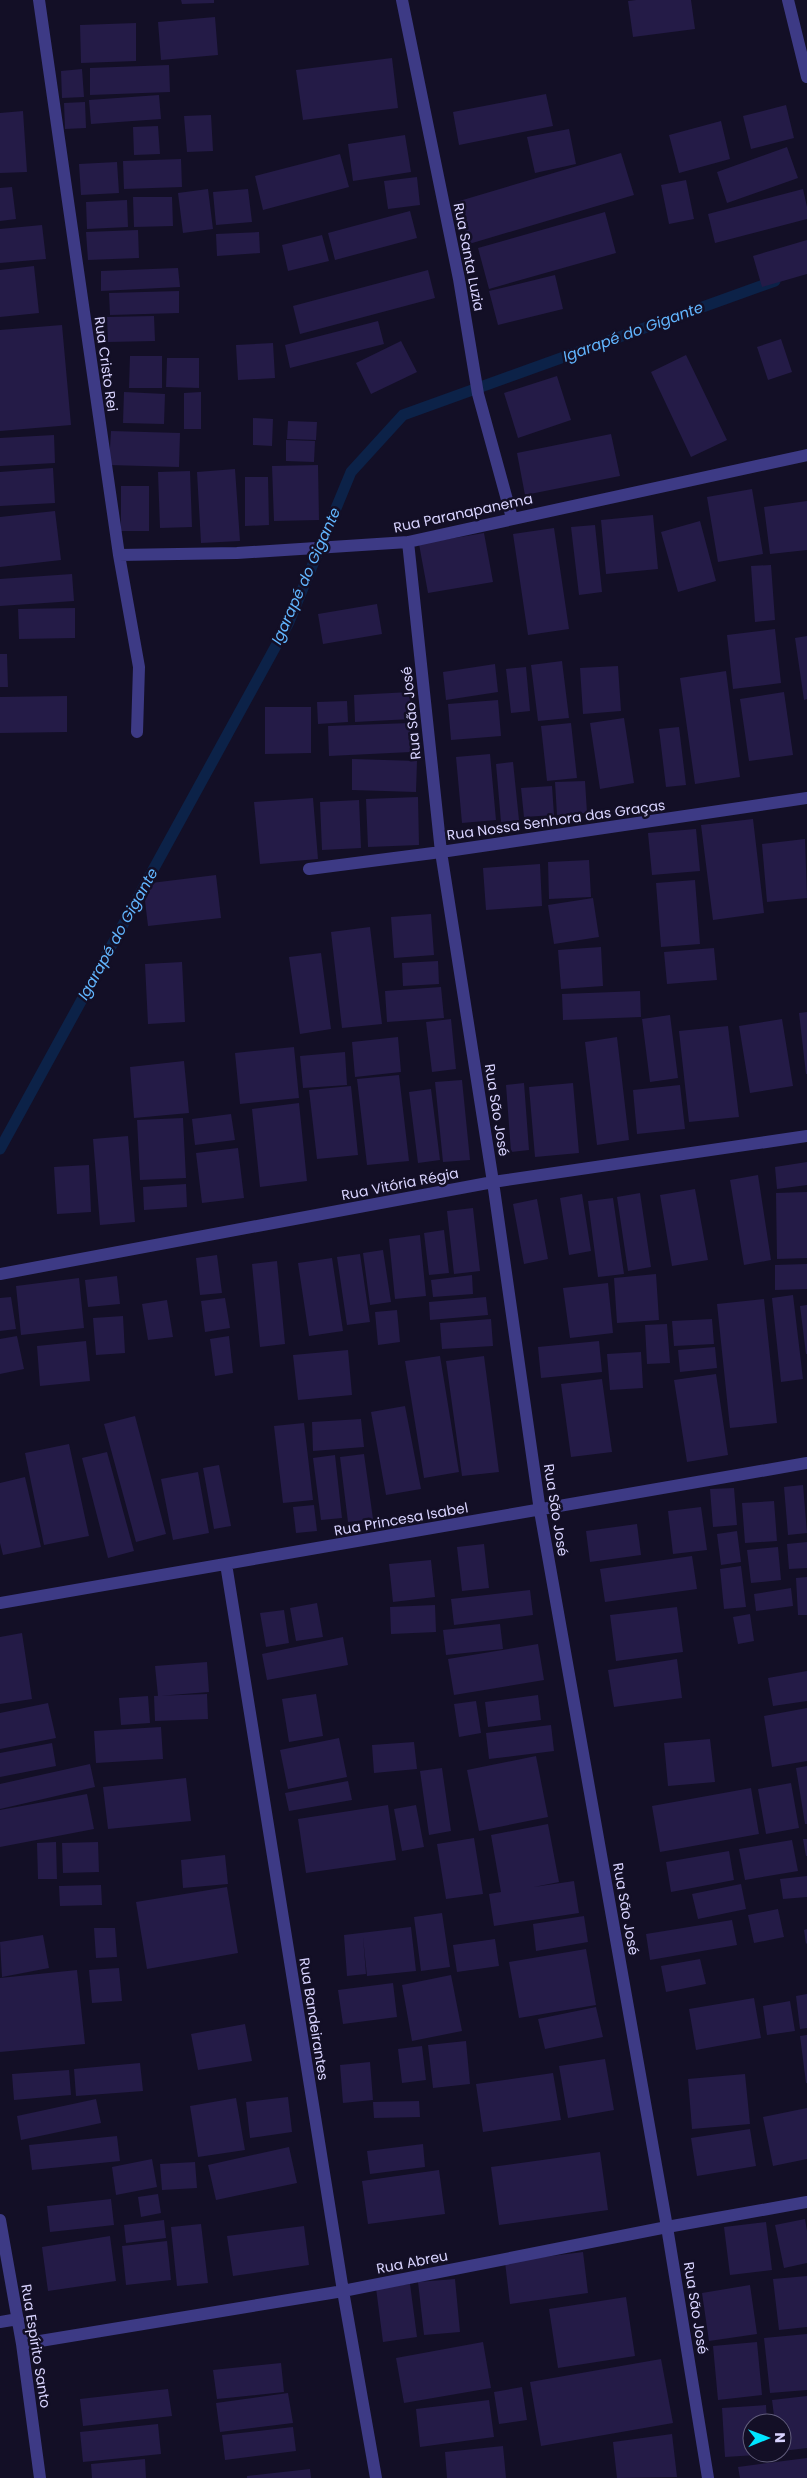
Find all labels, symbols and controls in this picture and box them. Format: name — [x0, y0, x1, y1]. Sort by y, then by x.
street label: Rua Santa Luzia — [449, 201, 489, 313]
water label: Igarapé do Gigante — [560, 296, 706, 367]
street label: Rua Cristo Rei — [89, 315, 123, 413]
street label: Rua Paranapanema — [392, 488, 534, 538]
water label: Igarapé do Gigante — [266, 504, 345, 648]
street label: Rua São José — [396, 665, 426, 761]
street label: Rua Nossa Senhora das Graças — [446, 795, 666, 845]
water label: Igarapé do Gigante — [73, 864, 163, 1003]
street label: Rua São José — [480, 1062, 514, 1158]
street label: Rua Vitória Régia — [340, 1163, 460, 1205]
street label: Rua São José — [539, 1462, 573, 1558]
street label: Rua Princesa Isabel — [332, 1497, 470, 1541]
street label: Rua São José — [608, 1861, 644, 1957]
street label: Rua Bandeirantes — [294, 1956, 334, 2082]
street label: Rua Abreu — [375, 2245, 449, 2279]
street label: Rua São José — [679, 2260, 713, 2356]
street label: Rua Espírito Santo — [16, 2283, 56, 2409]
north arrow — [742, 2413, 792, 2463]
text: N — [770, 2432, 790, 2443]

